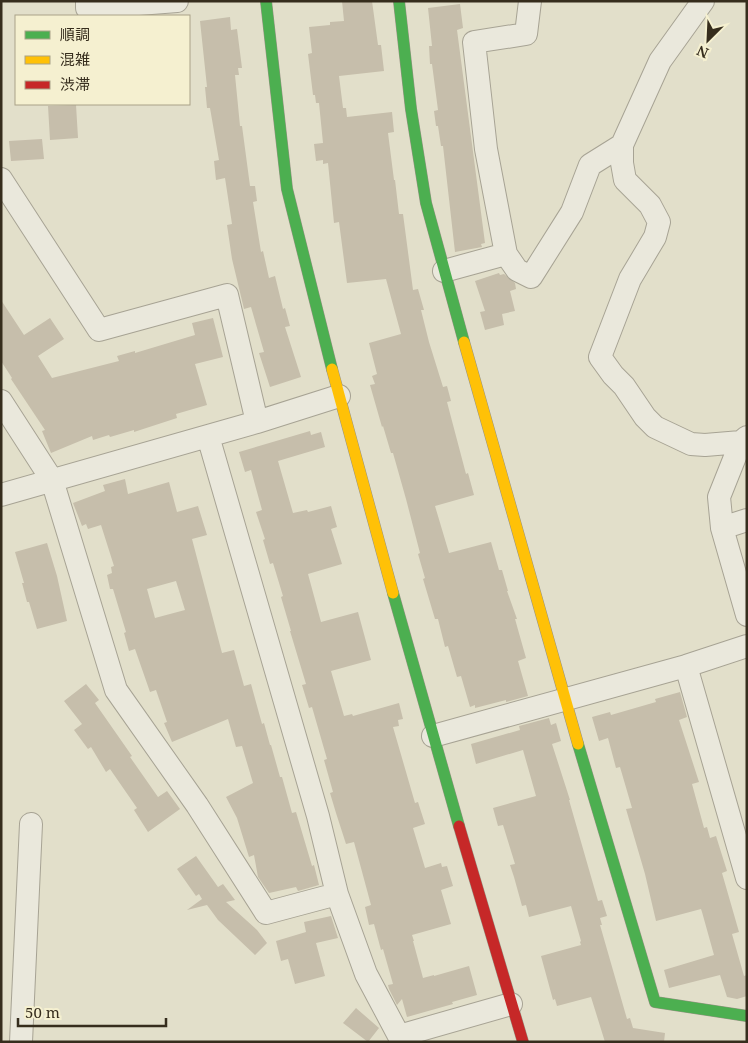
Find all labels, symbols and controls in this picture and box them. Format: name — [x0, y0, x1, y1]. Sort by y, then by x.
legend — [15, 15, 190, 105]
north arrow — [683, 15, 733, 65]
text: 順調 — [60, 24, 90, 44]
text: N — [694, 41, 711, 63]
text: 混雑 — [60, 49, 90, 69]
text: 渋滞 — [60, 74, 90, 94]
scale bar — [18, 996, 165, 1028]
text: 50 m — [25, 1002, 60, 1022]

